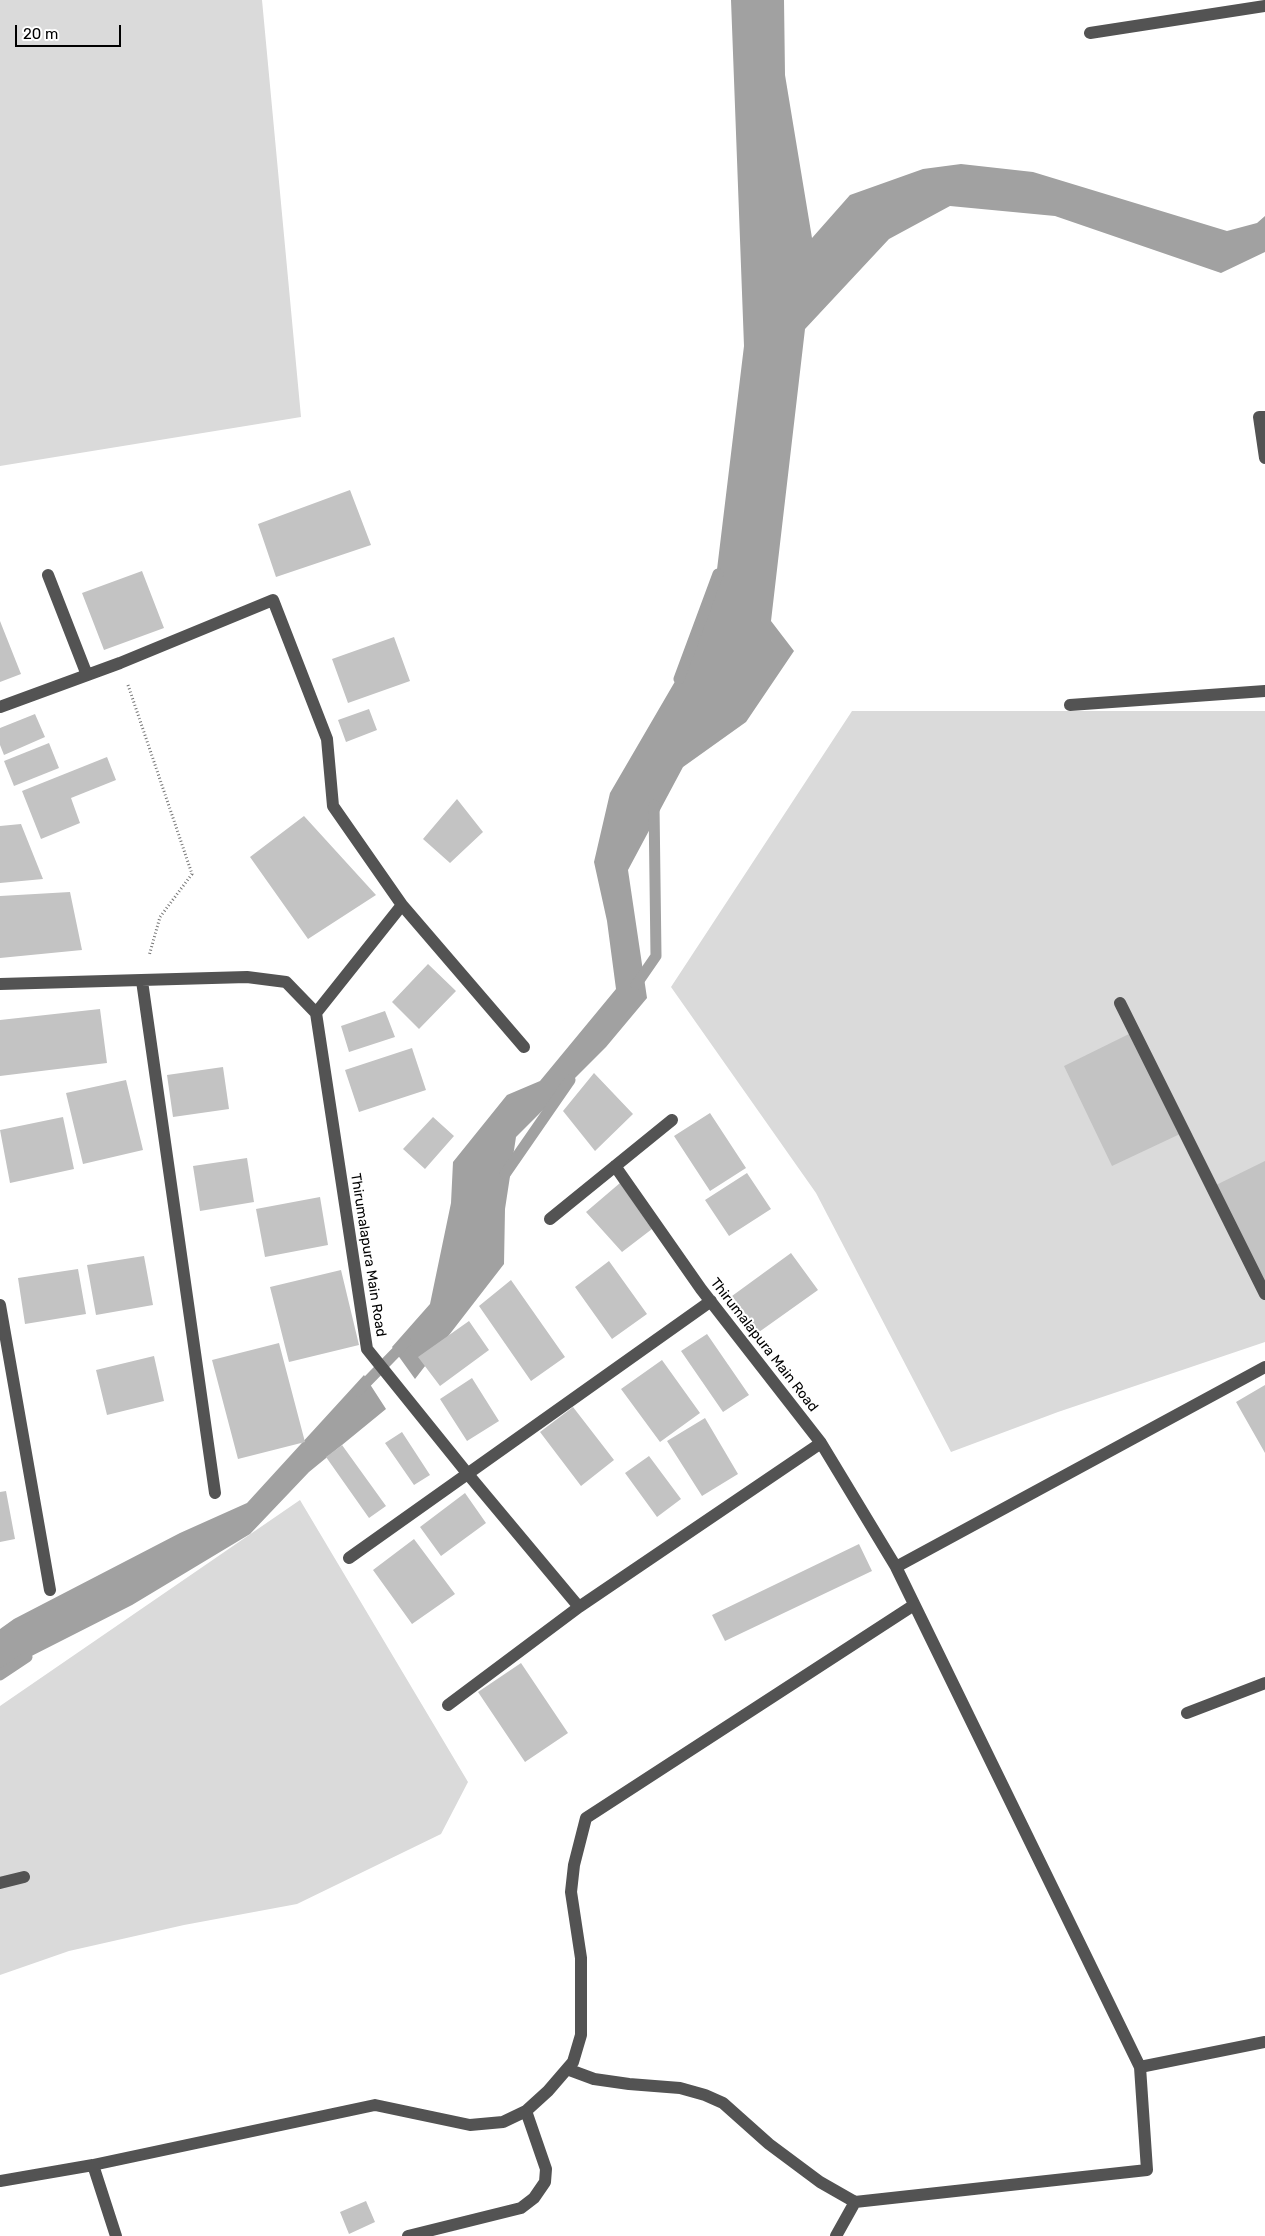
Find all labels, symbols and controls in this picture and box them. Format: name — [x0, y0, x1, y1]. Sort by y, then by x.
scale bar — [18, 15, 124, 47]
text: 20 m — [23, 25, 58, 43]
street label: Thirumalapura Main Road — [347, 1172, 389, 1338]
street label: Thirumalapura Main Road — [707, 1275, 821, 1415]

